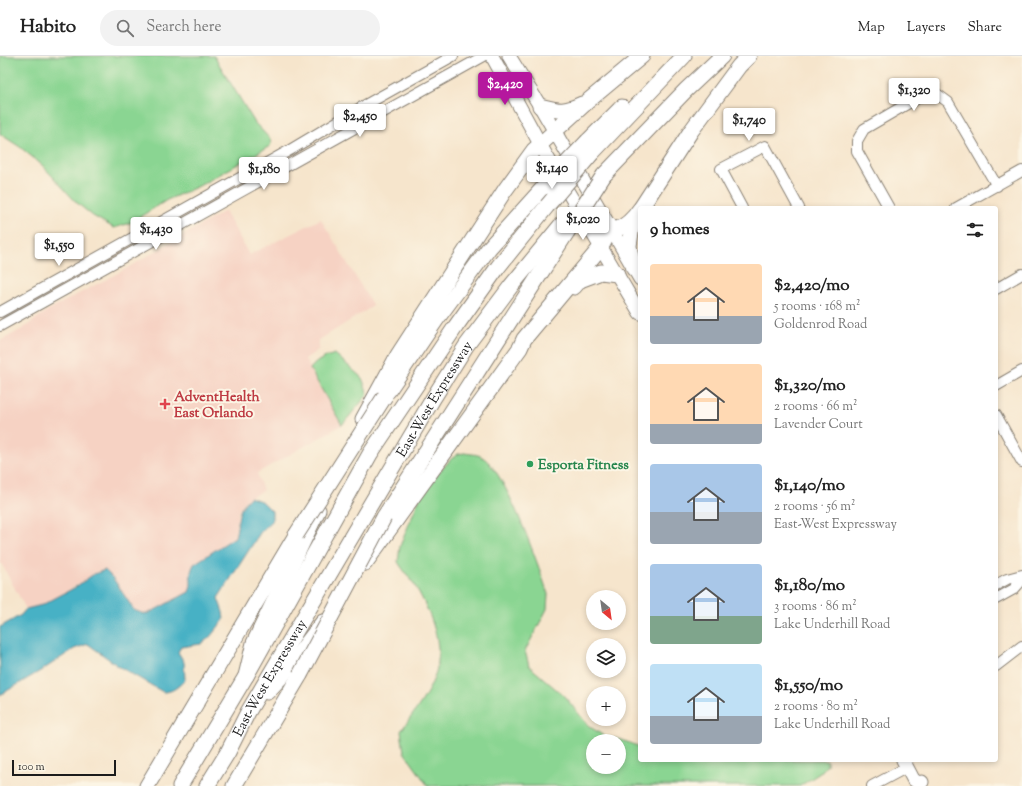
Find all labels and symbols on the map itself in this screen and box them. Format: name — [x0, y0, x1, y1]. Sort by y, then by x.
pin: $2,420 — [472, 72, 538, 106]
pin: $1,320 — [881, 78, 947, 112]
pin: $2,450 — [327, 104, 393, 138]
pin: $1,740 — [716, 108, 782, 142]
pin: $1,140 — [519, 156, 585, 190]
pin: $1,180 — [231, 157, 297, 191]
pin: $1,020 — [550, 207, 616, 241]
pin: $1,430 — [123, 217, 189, 251]
pin: $1,550 — [26, 233, 92, 267]
street label: East-West Expressway — [393, 337, 478, 462]
place label: AdventHealth East Orlando — [174, 388, 260, 424]
marker: AdventHealth East Orlando — [159, 398, 171, 410]
place label: Esporta Fitness — [538, 456, 629, 476]
marker: Esporta Fitness — [525, 459, 535, 469]
north arrow — [586, 590, 626, 630]
street label: East-West Expressway — [229, 616, 313, 741]
scale bar — [12, 758, 116, 777]

